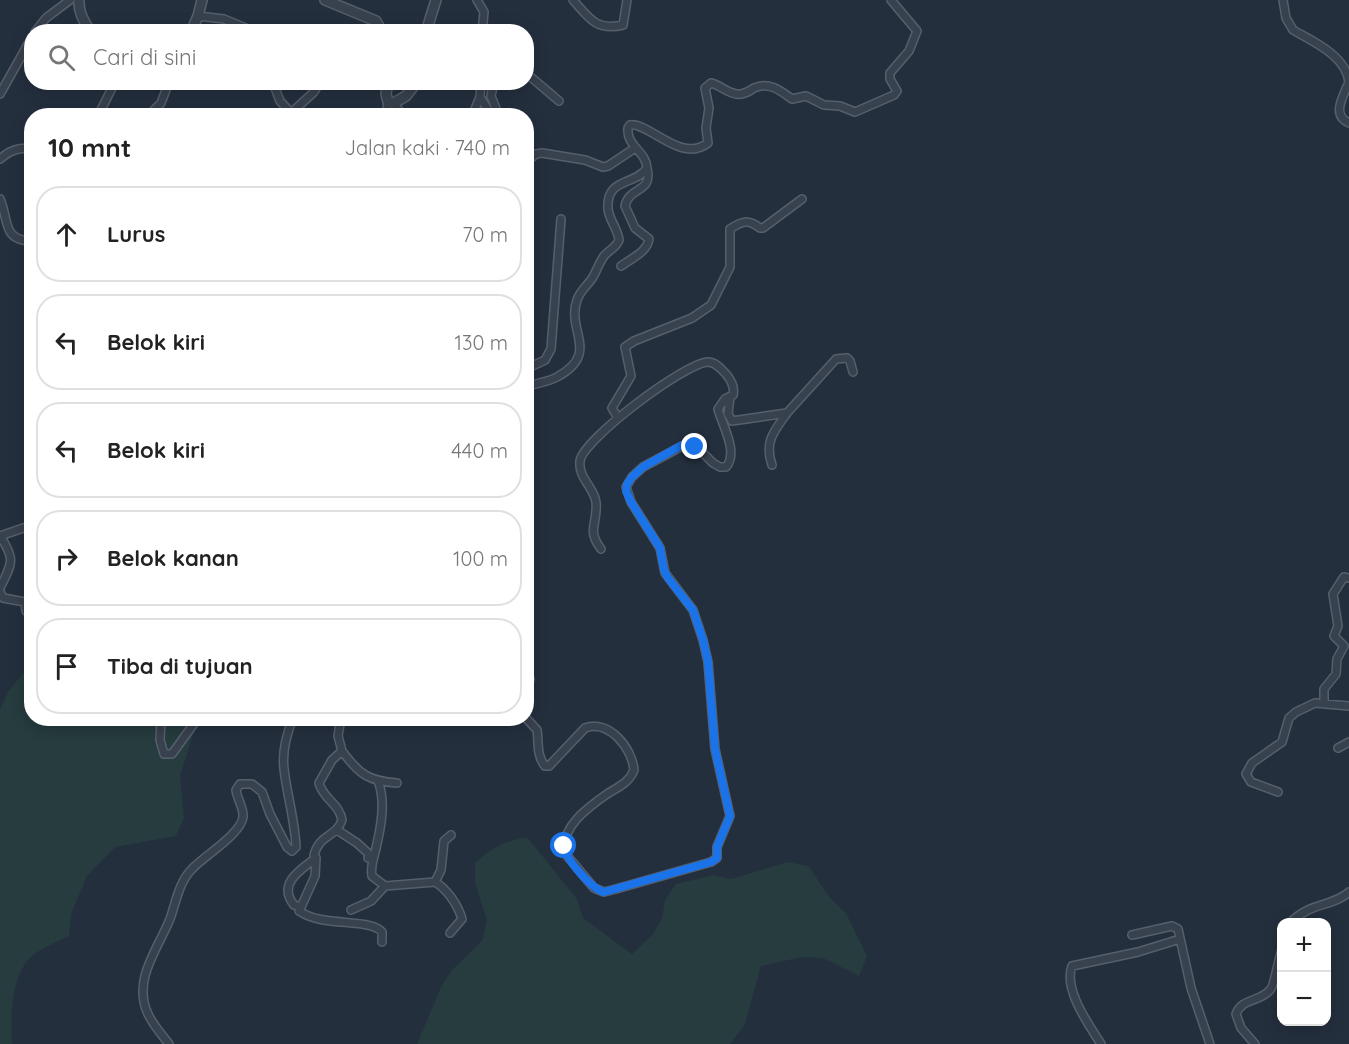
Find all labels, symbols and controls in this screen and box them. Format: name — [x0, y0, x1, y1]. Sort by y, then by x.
search box — [24, 24, 534, 90]
icon: search — [45, 41, 78, 74]
text: Cari di sini — [93, 43, 196, 71]
text: 10 mnt — [48, 131, 131, 164]
text: Jalan kaki · 740 m — [345, 135, 510, 160]
icon: ahead — [50, 218, 83, 251]
text: Lurus — [107, 220, 165, 248]
text: 70 m — [462, 222, 508, 247]
icon: left — [50, 326, 83, 359]
text: Belok kiri — [107, 328, 205, 356]
text: 130 m — [455, 330, 508, 355]
route end — [681, 433, 707, 459]
icon: left — [50, 434, 83, 467]
text: Belok kiri — [107, 436, 205, 464]
text: 440 m — [451, 438, 508, 463]
icon: right — [50, 542, 83, 575]
text: Belok kanan — [107, 544, 239, 572]
text: 100 m — [453, 546, 508, 571]
icon: arrive — [50, 650, 83, 683]
text: Tiba di tujuan — [107, 652, 253, 680]
route start — [550, 832, 576, 858]
map controls — [1277, 918, 1331, 1026]
button: + — [1277, 918, 1331, 972]
button: − — [1277, 972, 1331, 1026]

